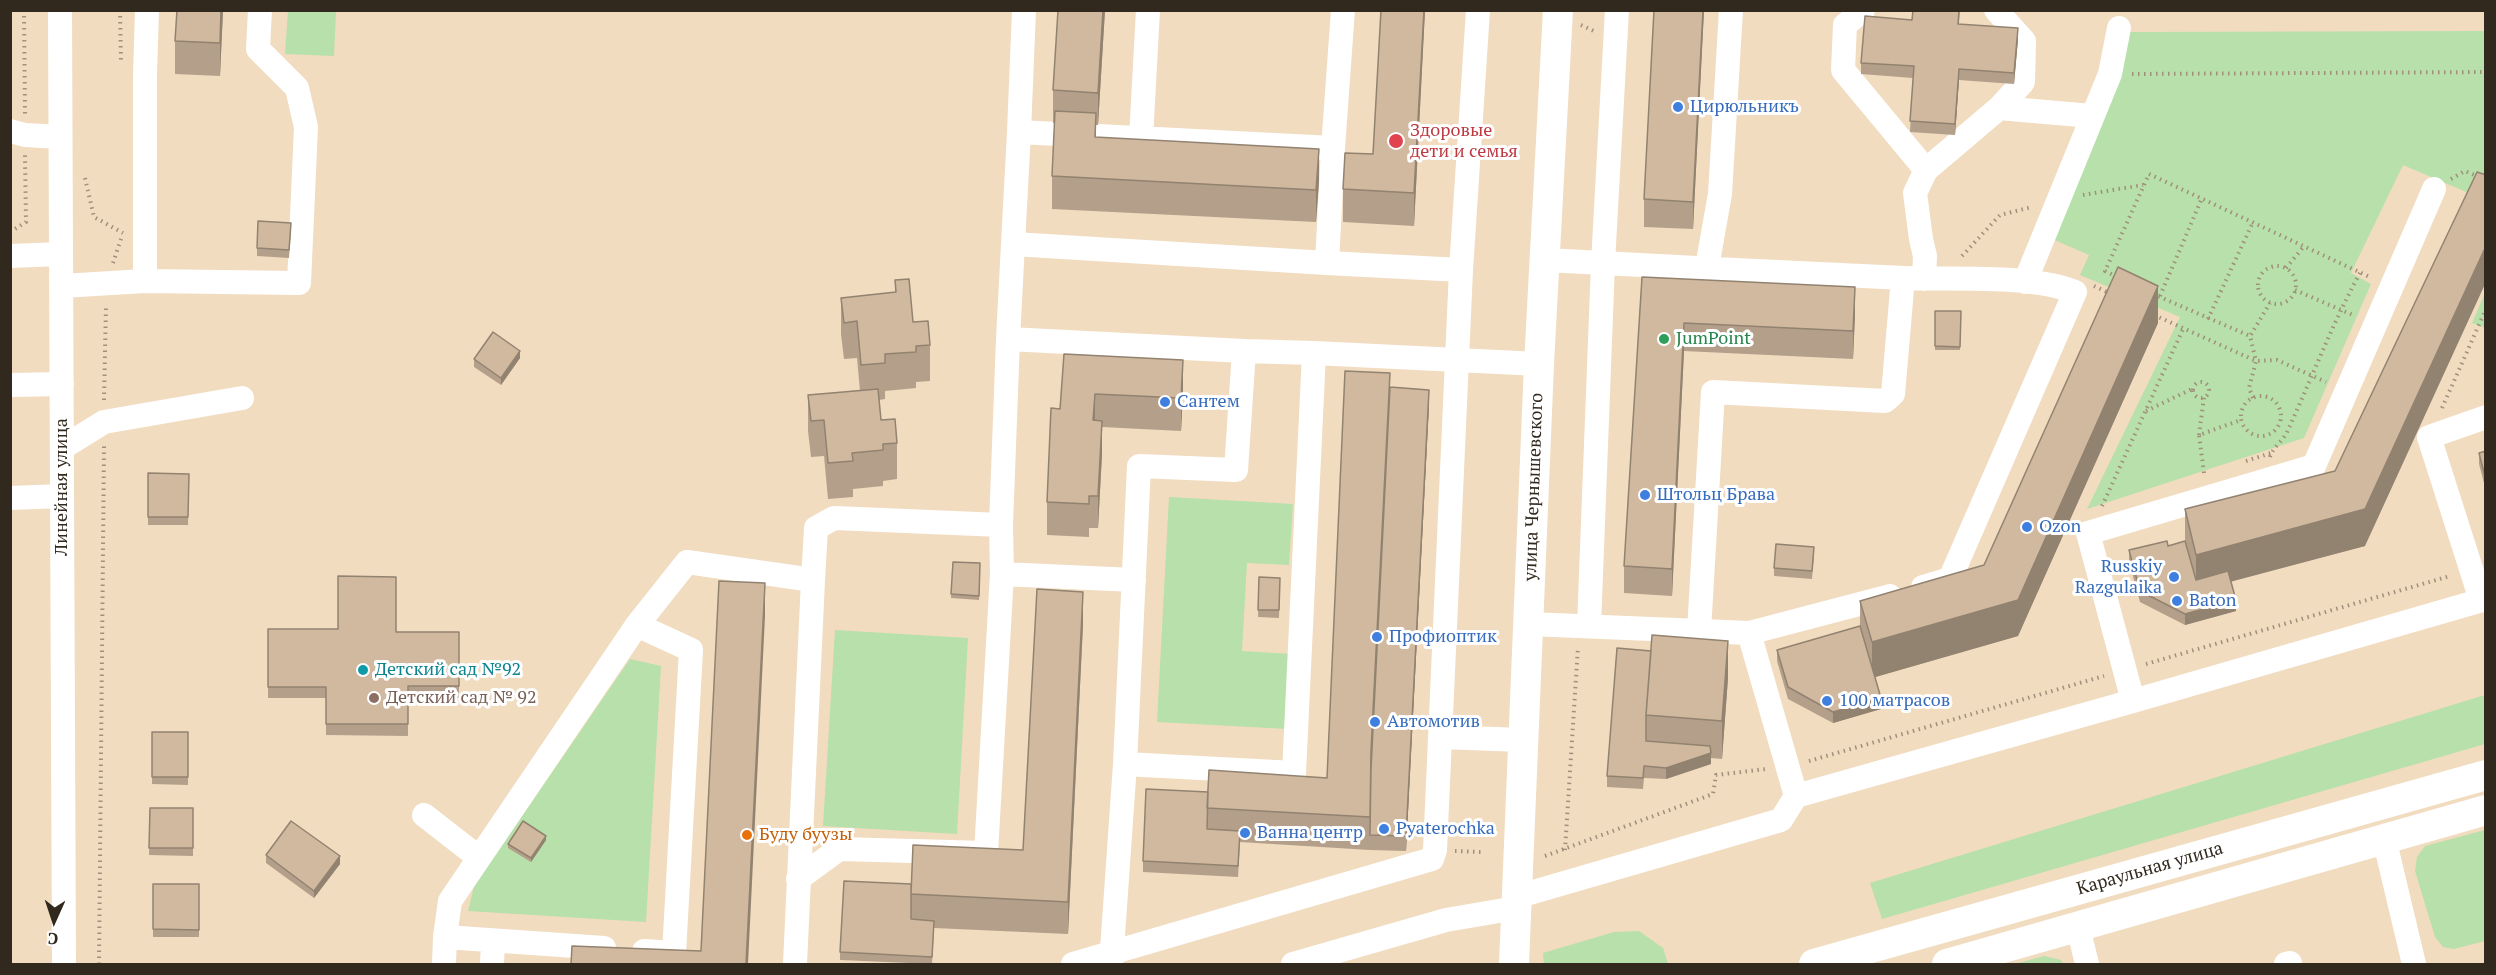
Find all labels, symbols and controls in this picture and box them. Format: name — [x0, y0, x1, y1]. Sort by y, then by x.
place label: Цирюльникъ — [1690, 96, 1799, 118]
marker: Цирюльникъ — [1671, 100, 1685, 114]
place label: Здоровые дети и семья — [1410, 120, 1518, 162]
marker: Здоровые дети и семья — [1387, 132, 1405, 150]
place label: JumPoint — [1676, 328, 1751, 350]
marker: JumPoint — [1657, 332, 1671, 346]
place label: Сантем — [1177, 391, 1240, 413]
street label: улица Чернышевского — [1520, 393, 1548, 581]
marker: Сантем — [1158, 395, 1172, 409]
street label: Линейная улица — [51, 418, 73, 556]
place label: Штольц Брава — [1657, 484, 1775, 506]
marker: Штольц Брава — [1638, 488, 1652, 502]
place label: Ozon — [2039, 516, 2081, 538]
marker: Ozon — [2020, 520, 2034, 534]
place label: Russkiy Razgulaika — [2075, 556, 2162, 598]
marker: Russkiy Razgulaika — [2167, 570, 2181, 584]
place label: Baton — [2189, 590, 2236, 612]
marker: Baton — [2170, 594, 2184, 608]
place label: Профиоптик — [1389, 626, 1497, 648]
marker: Профиоптик — [1370, 630, 1384, 644]
place label: Детский сад №92 — [375, 659, 521, 681]
marker: Детский сад №92 — [356, 663, 370, 677]
place label: Детский сад № 92 — [386, 687, 537, 709]
place label: 100 матрасов — [1839, 690, 1950, 712]
marker: Детский сад № 92 — [367, 691, 381, 705]
marker: 100 матрасов — [1820, 694, 1834, 708]
place label: Автомотив — [1387, 711, 1480, 733]
marker: Автомотив — [1368, 715, 1382, 729]
place label: Pyaterochka — [1396, 818, 1495, 840]
place label: Ванна центр — [1257, 822, 1363, 844]
marker: Pyaterochka — [1377, 822, 1391, 836]
place label: Буду буузы — [759, 824, 852, 846]
marker: Ванна центр — [1238, 826, 1252, 840]
marker: Буду буузы — [740, 828, 754, 842]
street label: Караульная улица — [2074, 838, 2226, 900]
north arrow — [24, 891, 84, 951]
text: С — [47, 928, 59, 950]

